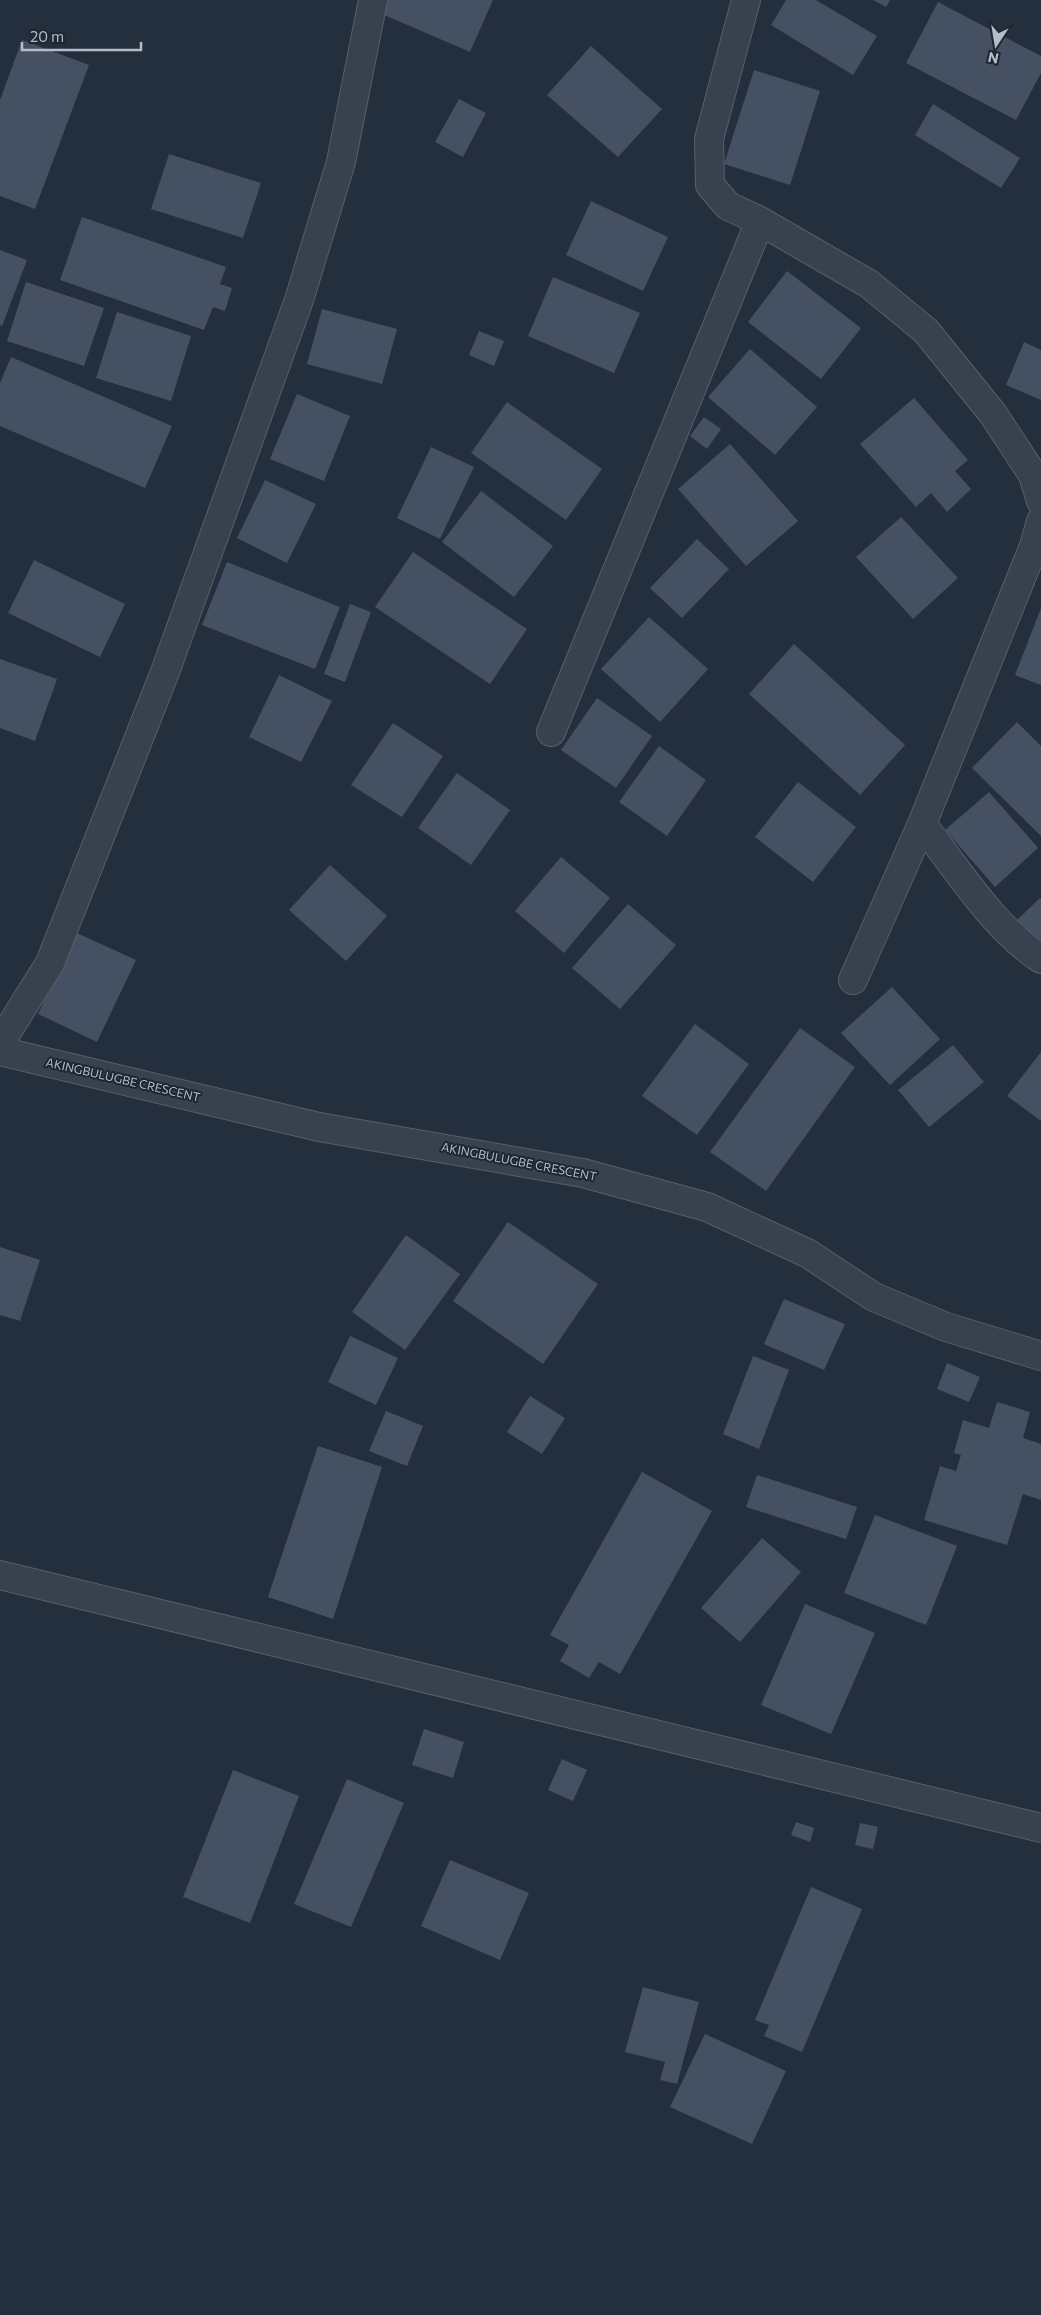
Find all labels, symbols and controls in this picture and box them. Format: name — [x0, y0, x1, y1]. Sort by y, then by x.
scale bar — [22, 20, 141, 52]
north arrow — [971, 20, 1021, 70]
text: 20 m — [30, 27, 64, 45]
text: N — [986, 49, 1000, 68]
street label: AKINGBULUGBE CRESCENT — [45, 1054, 202, 1104]
street label: AKINGBULUGBE CRESCENT — [440, 1139, 598, 1183]

